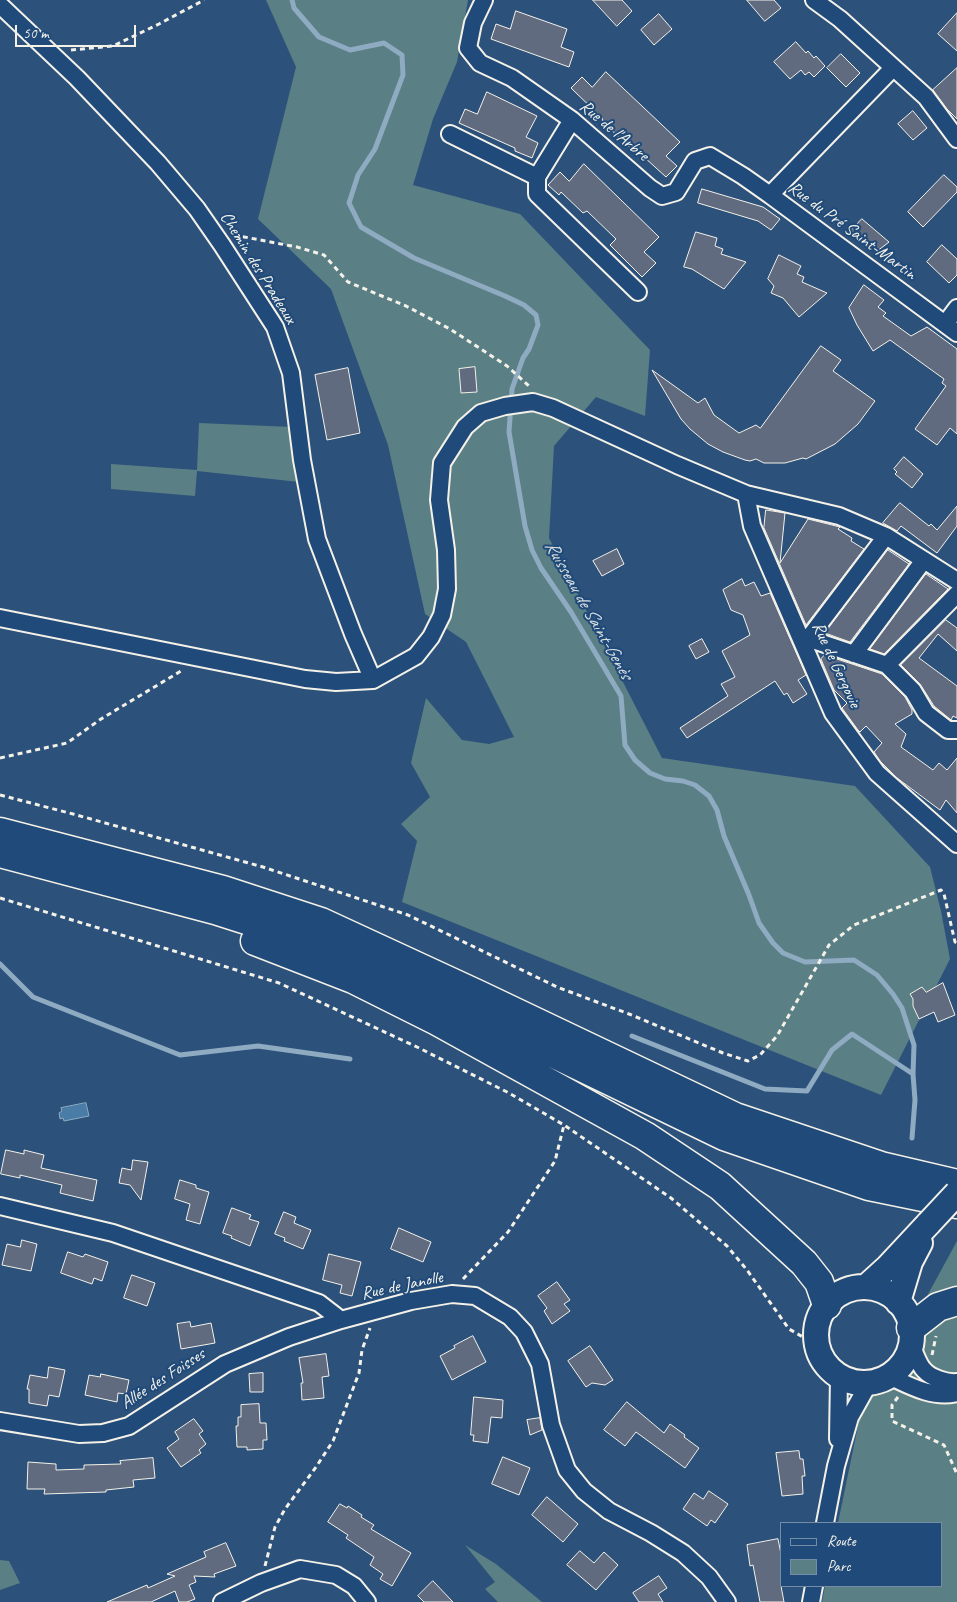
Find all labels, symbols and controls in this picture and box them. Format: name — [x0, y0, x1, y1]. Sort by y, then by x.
scale bar — [18, 15, 139, 47]
text: 50 m — [23, 24, 49, 43]
street label: Rue de l'Arbre — [575, 96, 653, 166]
street label: Rue du Pré Saint-Martin — [784, 177, 920, 285]
street label: Chemin des Pradeaux — [215, 208, 301, 328]
water label: Ruisseau de Saint-Genès — [539, 537, 637, 683]
street label: Rue de Gergovie — [807, 619, 865, 711]
street label: Rue de Janolle — [359, 1267, 445, 1305]
street label: Allée des Foisses — [117, 1344, 209, 1414]
legend — [780, 1522, 942, 1587]
text: Route — [827, 1532, 856, 1551]
text: Parc — [827, 1557, 851, 1576]

